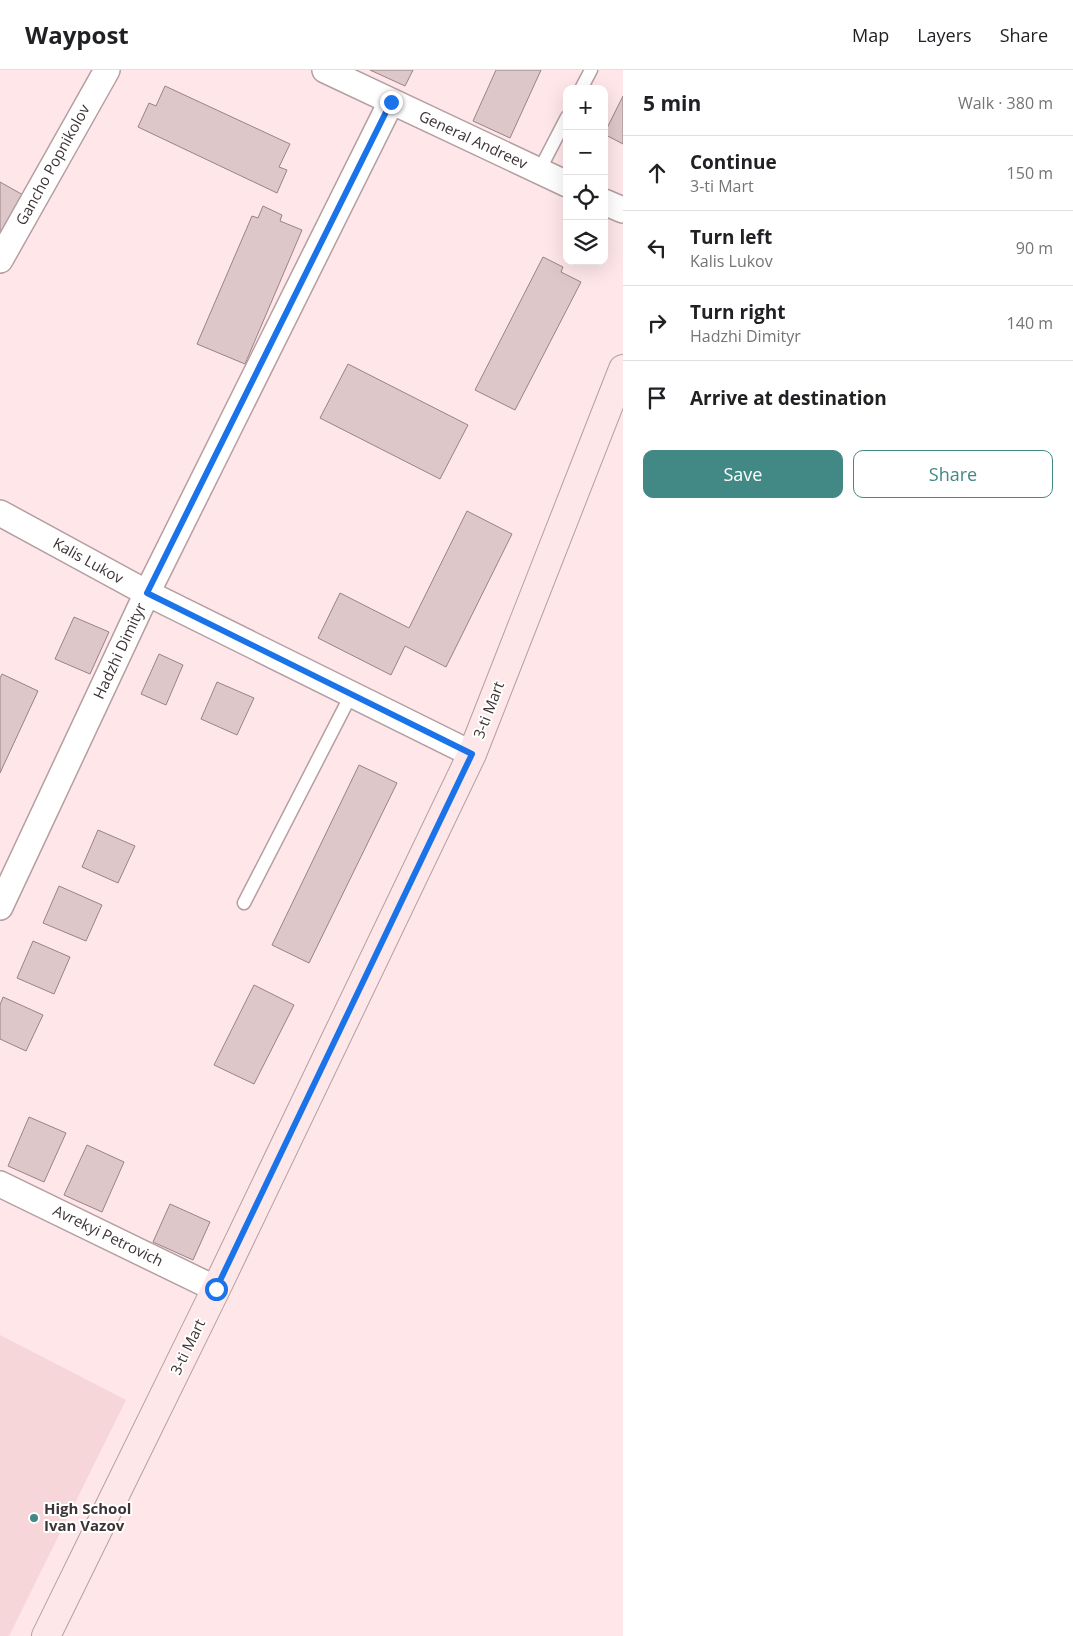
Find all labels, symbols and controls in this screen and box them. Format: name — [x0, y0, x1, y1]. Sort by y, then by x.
text: Waypost — [25, 18, 129, 51]
text: Map — [852, 23, 889, 47]
text: Layers — [917, 23, 972, 47]
text: Share — [1000, 23, 1048, 47]
map controls — [563, 85, 608, 265]
button: + — [563, 85, 608, 130]
text: 5 min — [643, 89, 701, 117]
route end — [380, 91, 403, 114]
text: Walk · 380 m — [958, 92, 1053, 114]
street label: Gancho Popnikolov — [11, 100, 94, 228]
street label: General Andreev — [416, 105, 531, 173]
button: − — [563, 130, 608, 175]
text: Continue — [690, 149, 777, 175]
icon: ahead — [643, 159, 671, 187]
text: 150 m — [1007, 162, 1053, 184]
button: locate — [563, 175, 608, 220]
text: 3-ti Mart — [690, 175, 754, 197]
button: layers — [563, 220, 608, 265]
text: Turn left — [690, 224, 772, 250]
icon: left — [643, 234, 671, 262]
text: 90 m — [1016, 237, 1053, 259]
text: Kalis Lukov — [690, 250, 773, 272]
text: Turn right — [690, 299, 785, 325]
icon: right — [643, 309, 671, 337]
text: 140 m — [1007, 312, 1053, 334]
text: Hadzhi Dimityr — [690, 325, 801, 347]
icon: arrive — [643, 384, 671, 412]
text: Arrive at destination — [690, 385, 887, 411]
button: Save — [643, 450, 843, 498]
button: Share — [853, 450, 1053, 498]
street label: Kalis Lukov — [50, 533, 128, 588]
street label: Hadzhi Dimityr — [88, 599, 150, 702]
street label: 3-ti Mart — [468, 678, 508, 741]
street label: Avrekyi Petrovich — [50, 1200, 167, 1270]
route start — [205, 1278, 228, 1301]
street label: 3-ti Mart — [165, 1315, 209, 1378]
place label: High School Ivan Vazov — [44, 1498, 131, 1535]
marker: High School Ivan Vazov — [28, 1512, 40, 1524]

